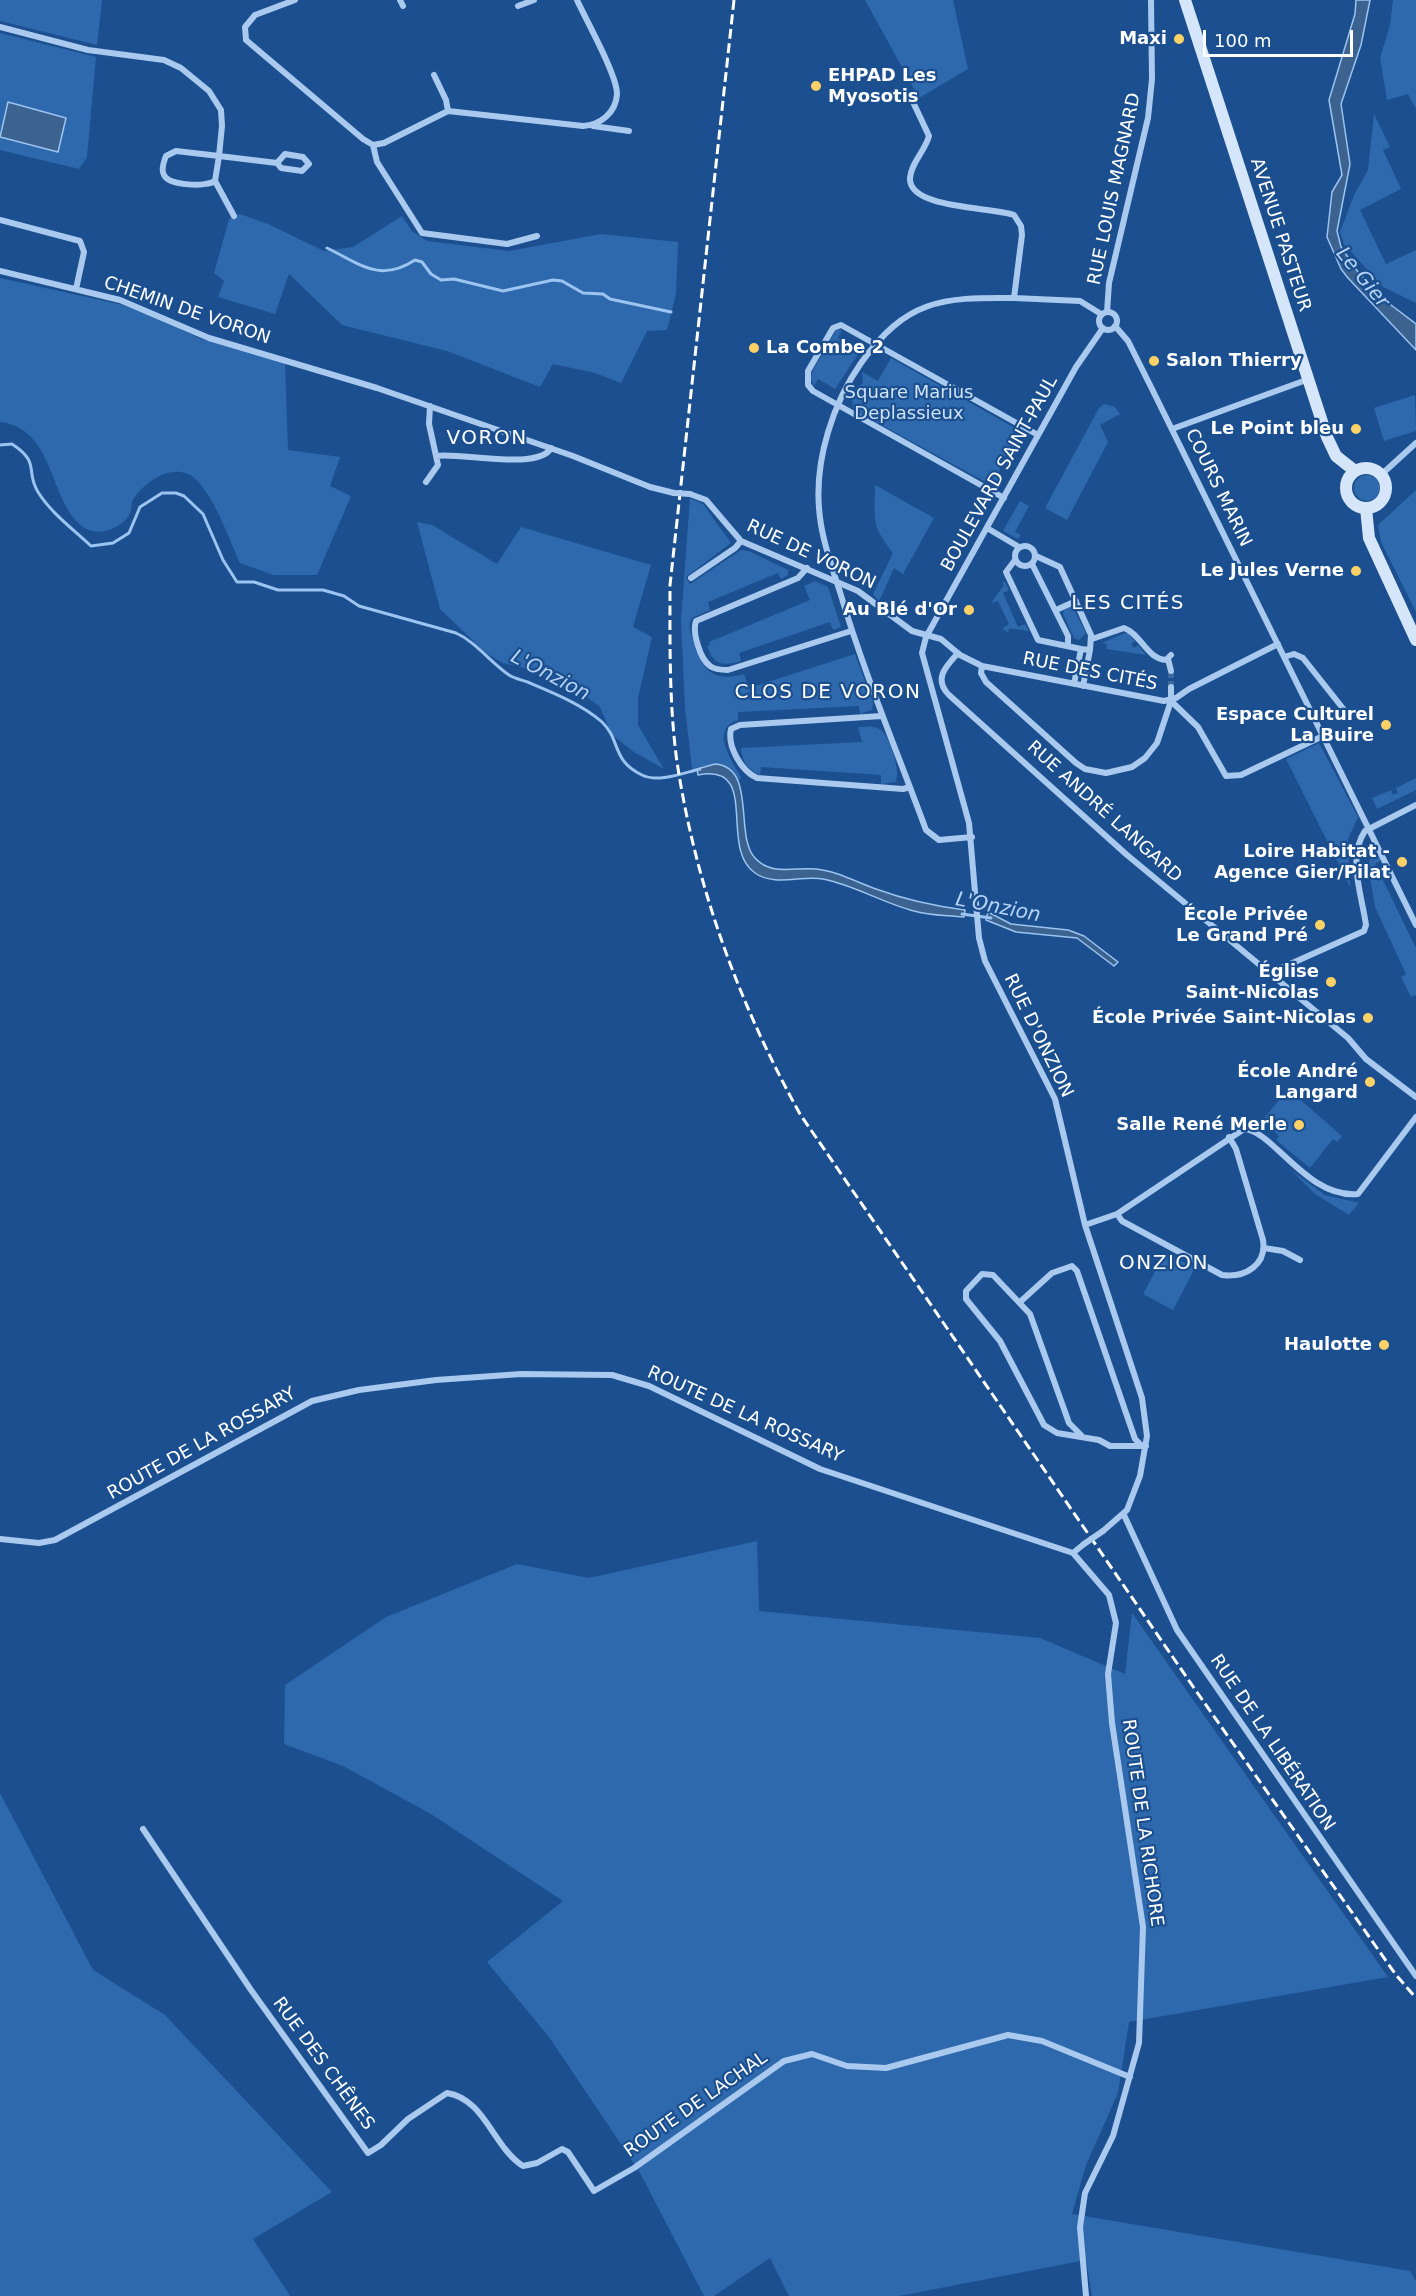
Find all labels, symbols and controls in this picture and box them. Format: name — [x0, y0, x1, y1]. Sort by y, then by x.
scale bar — [1206, 18, 1356, 56]
place label: Maxi — [1119, 28, 1167, 50]
text: 100 m — [1214, 30, 1272, 51]
marker: Maxi — [1172, 32, 1186, 46]
place label: EHPAD Les Myosotis — [828, 65, 936, 107]
marker: EHPAD Les Myosotis — [809, 79, 823, 93]
street label: RUE LOUIS MAGNARD — [1084, 91, 1146, 287]
street label: AVENUE PASTEUR — [1245, 156, 1315, 314]
water label: Le Gier — [1330, 243, 1394, 313]
street label: CHEMIN DE VORON — [101, 272, 273, 350]
place label: La Combe 2 — [766, 337, 884, 359]
marker: La Combe 2 — [747, 341, 761, 355]
place label: Salon Thierry — [1166, 350, 1302, 372]
marker: Salon Thierry — [1147, 354, 1161, 368]
street label: BOULEVARD SAINT-PAUL — [937, 372, 1063, 576]
park label: Square Marius Deplassieux — [845, 382, 973, 424]
place label: Le Point bleu — [1211, 418, 1344, 440]
marker: Le Point bleu — [1349, 422, 1363, 436]
street label: COURS MARIN — [1180, 425, 1256, 551]
district label: VORON — [446, 427, 528, 451]
street label: RUE DE VORON — [743, 516, 879, 594]
place label: Le Jules Verne — [1200, 560, 1344, 582]
marker: Le Jules Verne — [1349, 564, 1363, 578]
district label: LES CITÉS — [1071, 592, 1185, 616]
place label: Au Blé d'Or — [843, 599, 957, 621]
marker: Au Blé d'Or — [962, 603, 976, 617]
water label: L'Onzion — [506, 645, 594, 707]
street label: RUE DES CITÉS — [1021, 648, 1159, 696]
district label: CLOS DE VORON — [735, 681, 921, 705]
place label: Espace Culturel La Buire — [1216, 704, 1374, 746]
marker: Espace Culturel La Buire — [1379, 718, 1393, 732]
street label: RUE ANDRÉ LANGARD — [1022, 737, 1186, 887]
place label: Loire Habitat - Agence Gier/Pilat — [1214, 841, 1390, 884]
marker: Loire Habitat - Agence Gier/Pilat — [1395, 855, 1409, 869]
water label: L'Onzion — [953, 888, 1043, 928]
place label: École Privée Le Grand Pré — [1176, 904, 1308, 946]
marker: École Privée Le Grand Pré — [1313, 918, 1327, 932]
place label: Église Saint-Nicolas — [1186, 961, 1319, 1004]
street label: RUE D'ONZION — [999, 971, 1077, 1101]
marker: Église Saint-Nicolas — [1324, 975, 1338, 989]
place label: École Privée Saint-Nicolas — [1092, 1007, 1356, 1029]
marker: École Privée Saint-Nicolas — [1361, 1011, 1375, 1025]
place label: École André Langard — [1237, 1061, 1358, 1104]
marker: École André Langard — [1363, 1075, 1377, 1089]
place label: Salle René Merle — [1116, 1114, 1287, 1136]
marker: Salle René Merle — [1292, 1118, 1306, 1132]
district label: ONZION — [1119, 1252, 1209, 1276]
place label: Haulotte — [1284, 1334, 1372, 1356]
marker: Haulotte — [1377, 1338, 1391, 1352]
street label: ROUTE DE LA ROSSARY — [644, 1362, 846, 1468]
street label: ROUTE DE LA ROSSARY — [104, 1383, 300, 1505]
street label: RUE DE LA LIBÉRATION — [1205, 1651, 1339, 1835]
street label: ROUTE DE LA RICHORE — [1117, 1718, 1167, 1928]
street label: RUE DES CHÊNES — [268, 1993, 378, 2135]
street label: ROUTE DE LACHAL — [620, 2047, 772, 2163]

